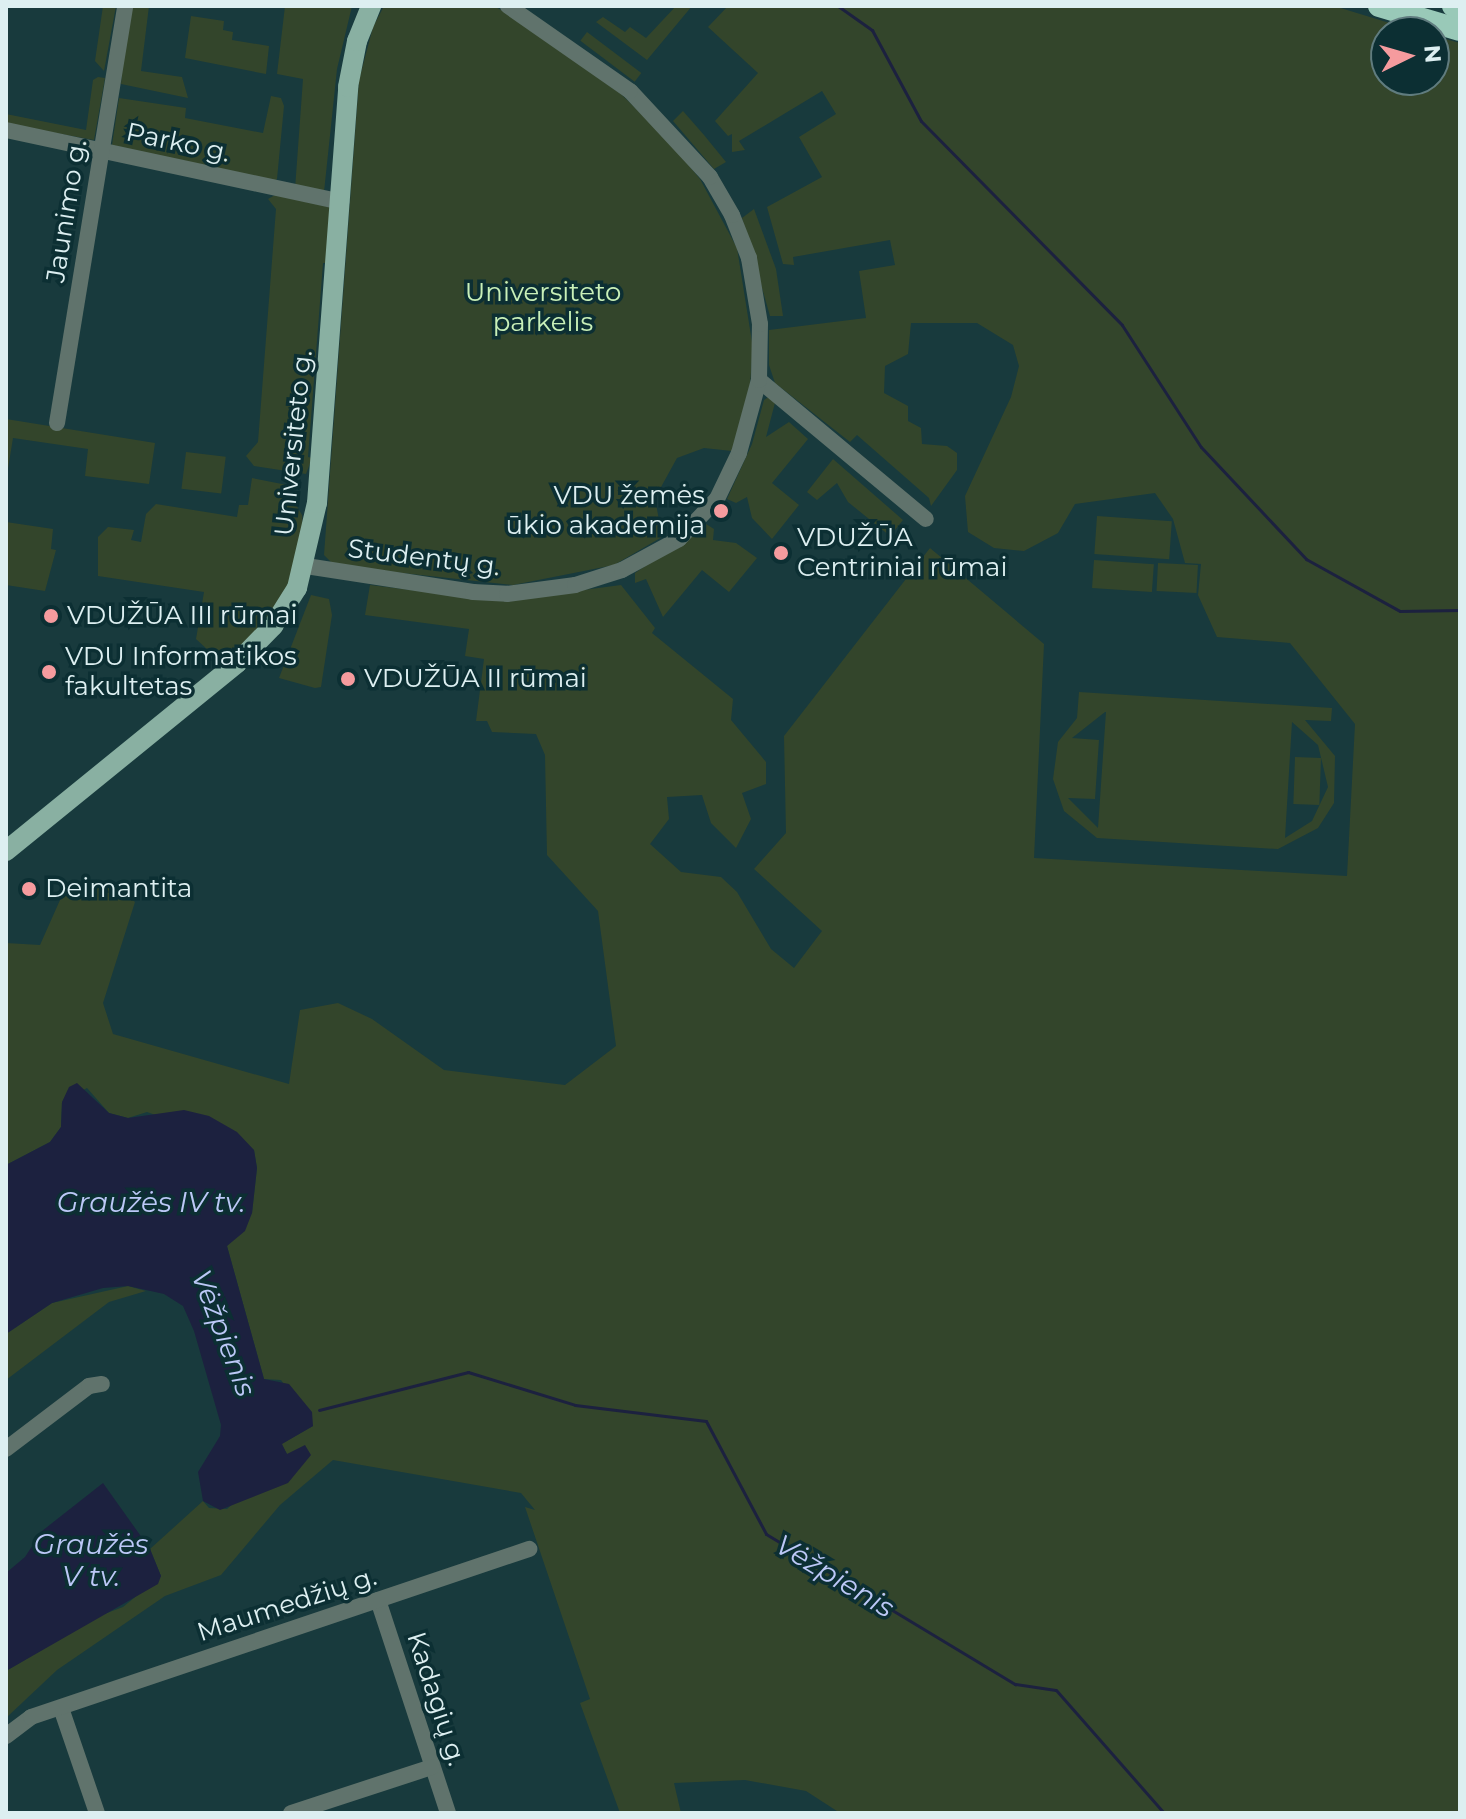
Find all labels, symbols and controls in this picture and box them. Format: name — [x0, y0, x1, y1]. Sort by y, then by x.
north arrow — [1370, 16, 1450, 96]
text: N — [1418, 44, 1447, 64]
street label: Parko g. — [123, 117, 233, 169]
street label: Jaunimo g. — [40, 137, 94, 285]
park label: Universiteto parkelis — [465, 277, 621, 338]
street label: Universiteto g. — [269, 349, 319, 537]
place label: VDU žemės ūkio akademija — [506, 480, 705, 542]
marker: VDU žemės ūkio akademija — [712, 502, 730, 520]
place label: VDUŽŪA Centriniai rūmai — [797, 522, 1007, 584]
street label: Studentų g. — [346, 533, 502, 583]
marker: VDUŽŪA Centriniai rūmai — [772, 544, 790, 562]
place label: VDUŽŪA III rūmai — [67, 600, 298, 632]
marker: VDUŽŪA III rūmai — [42, 607, 60, 625]
place label: VDU Informatikos fakultetas — [65, 641, 297, 702]
marker: VDU Informatikos fakultetas — [40, 663, 58, 681]
place label: VDUŽŪA II rūmai — [364, 663, 587, 695]
marker: VDUŽŪA II rūmai — [339, 670, 357, 688]
place label: Deimantita — [45, 873, 192, 905]
marker: Deimantita — [20, 880, 38, 898]
water label: Graužės IV tv. — [57, 1185, 245, 1219]
water label: Vėžpienis — [185, 1265, 263, 1401]
water label: Graužės V tv. — [34, 1527, 148, 1593]
water label: Vėžpienis — [770, 1527, 900, 1625]
street label: Maumedžių g. — [194, 1561, 380, 1649]
street label: Kadagių g. — [400, 1628, 472, 1770]

